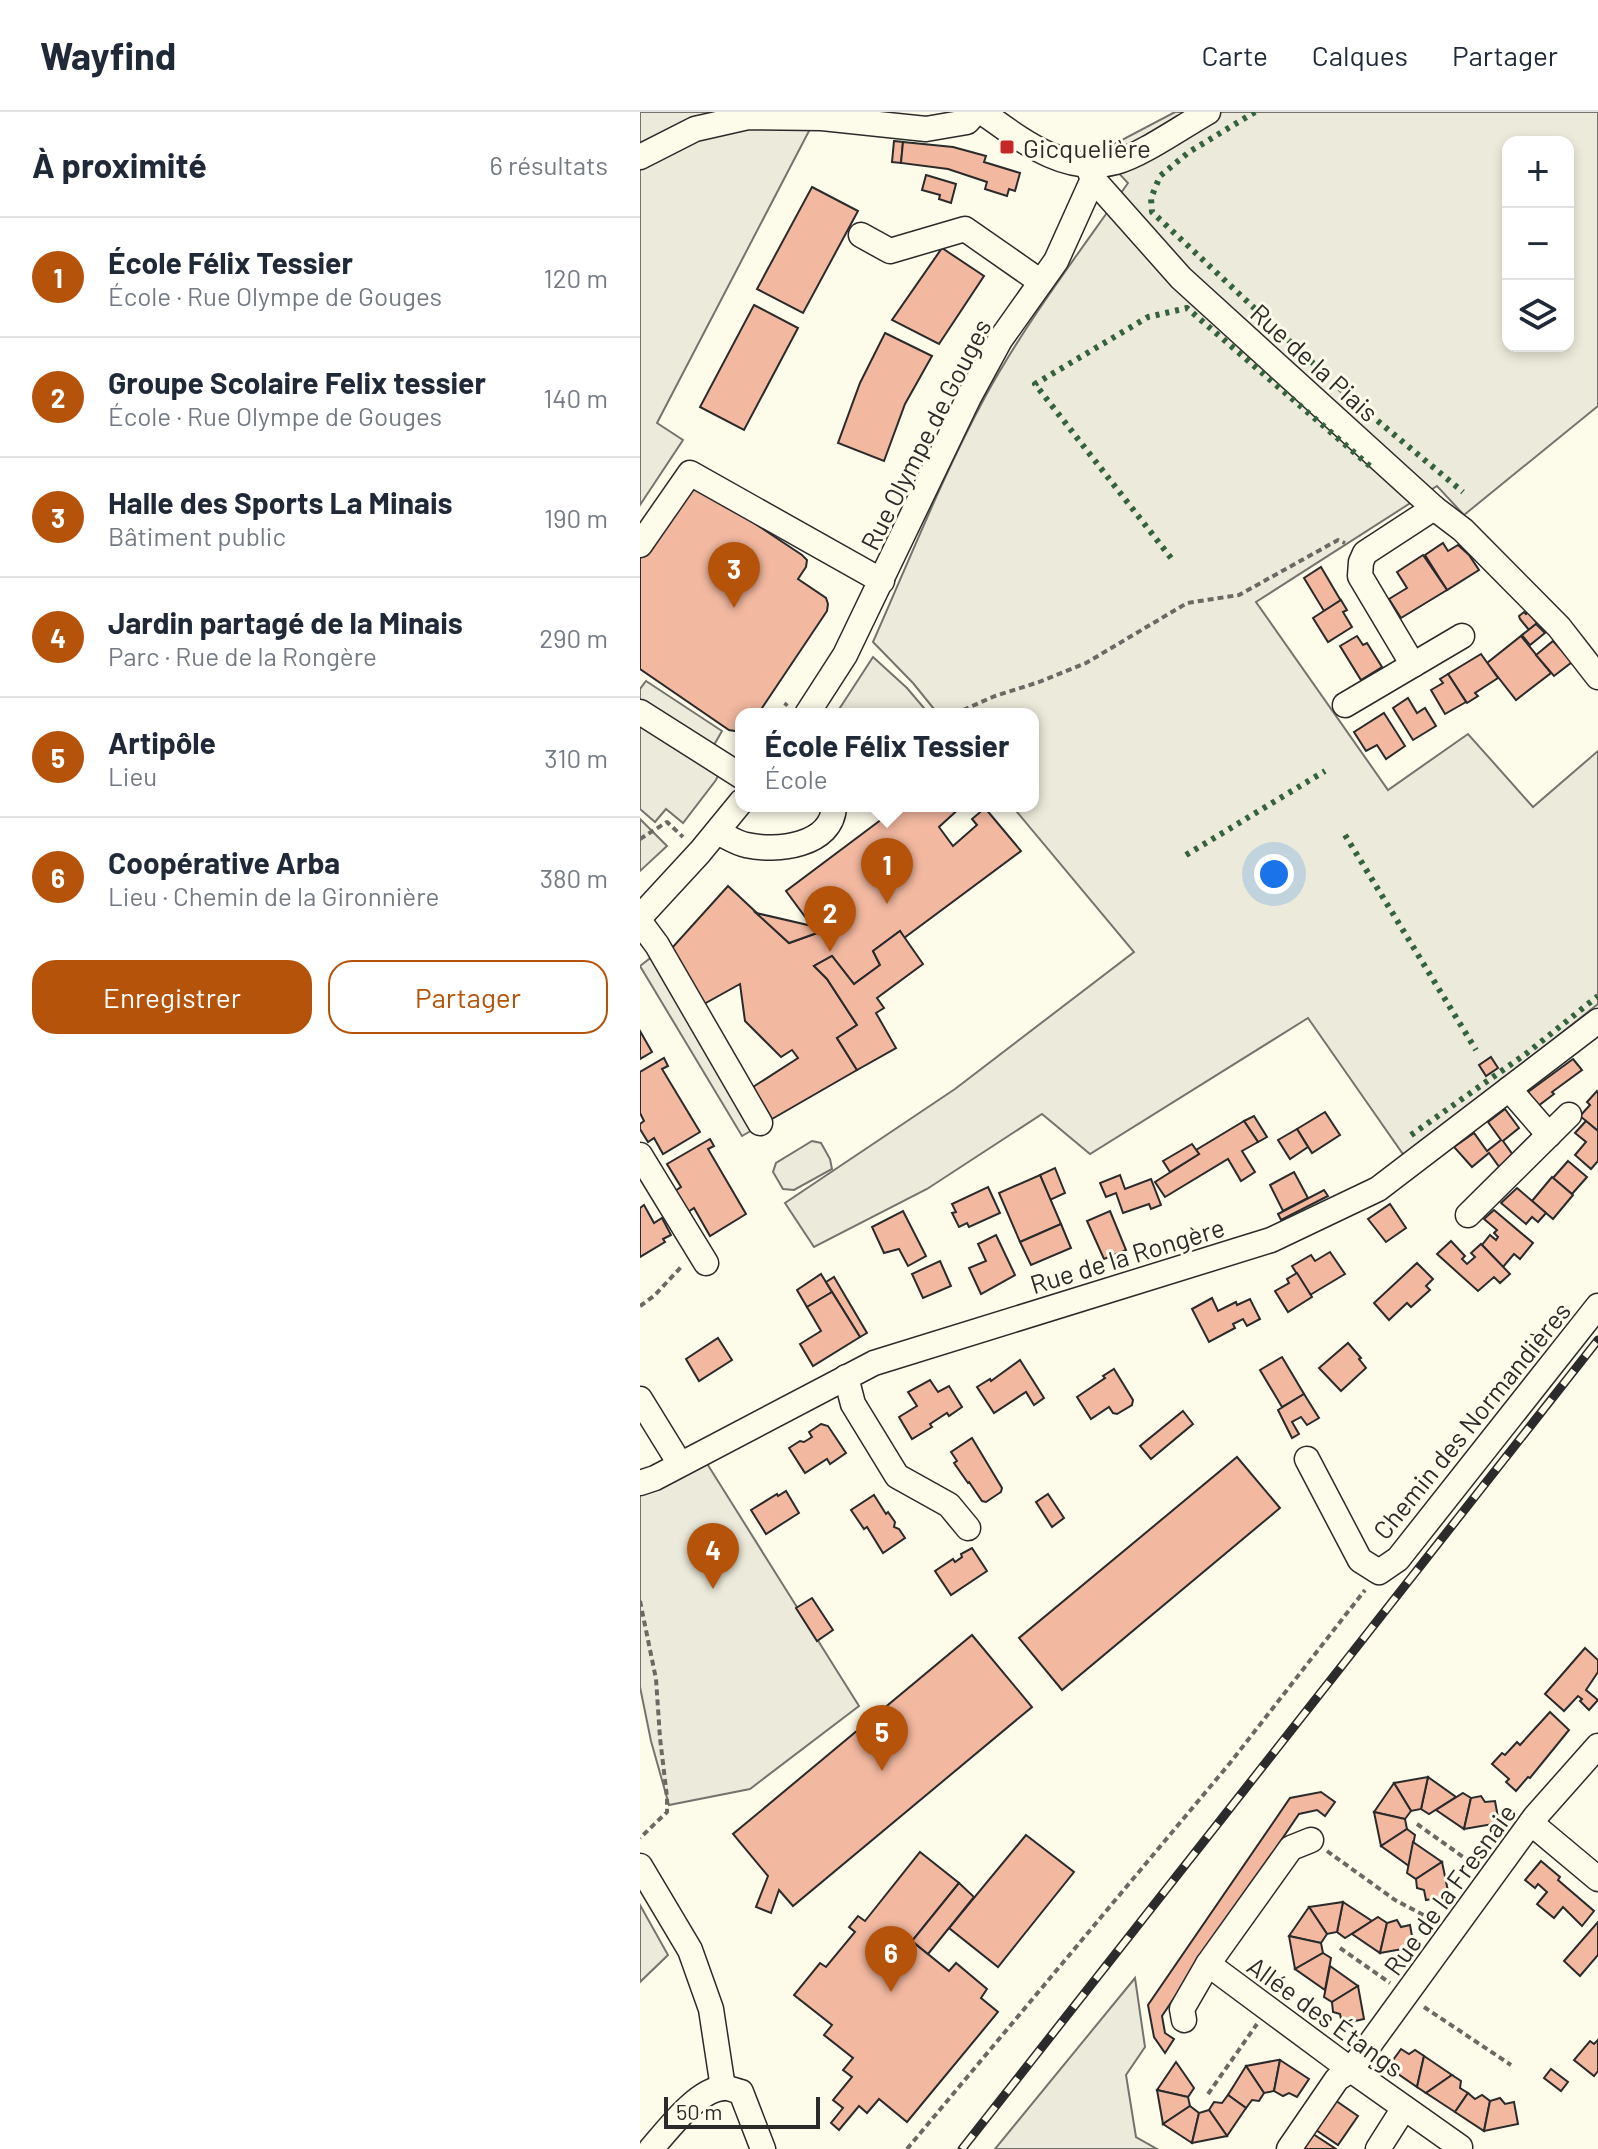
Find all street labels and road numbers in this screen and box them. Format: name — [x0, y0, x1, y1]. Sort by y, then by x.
street label: Rue de la Piais — [1245, 297, 1385, 427]
street label: Rue Olympe de Gouges — [853, 313, 997, 555]
street label: Rue de la Rongère — [1026, 1211, 1228, 1299]
street label: Chemin des Normandières — [1366, 1295, 1576, 1545]
street label: Rue de la Fresnaie — [1376, 1797, 1522, 1981]
street label: Allée des Étangs — [1242, 1949, 1410, 2083]

